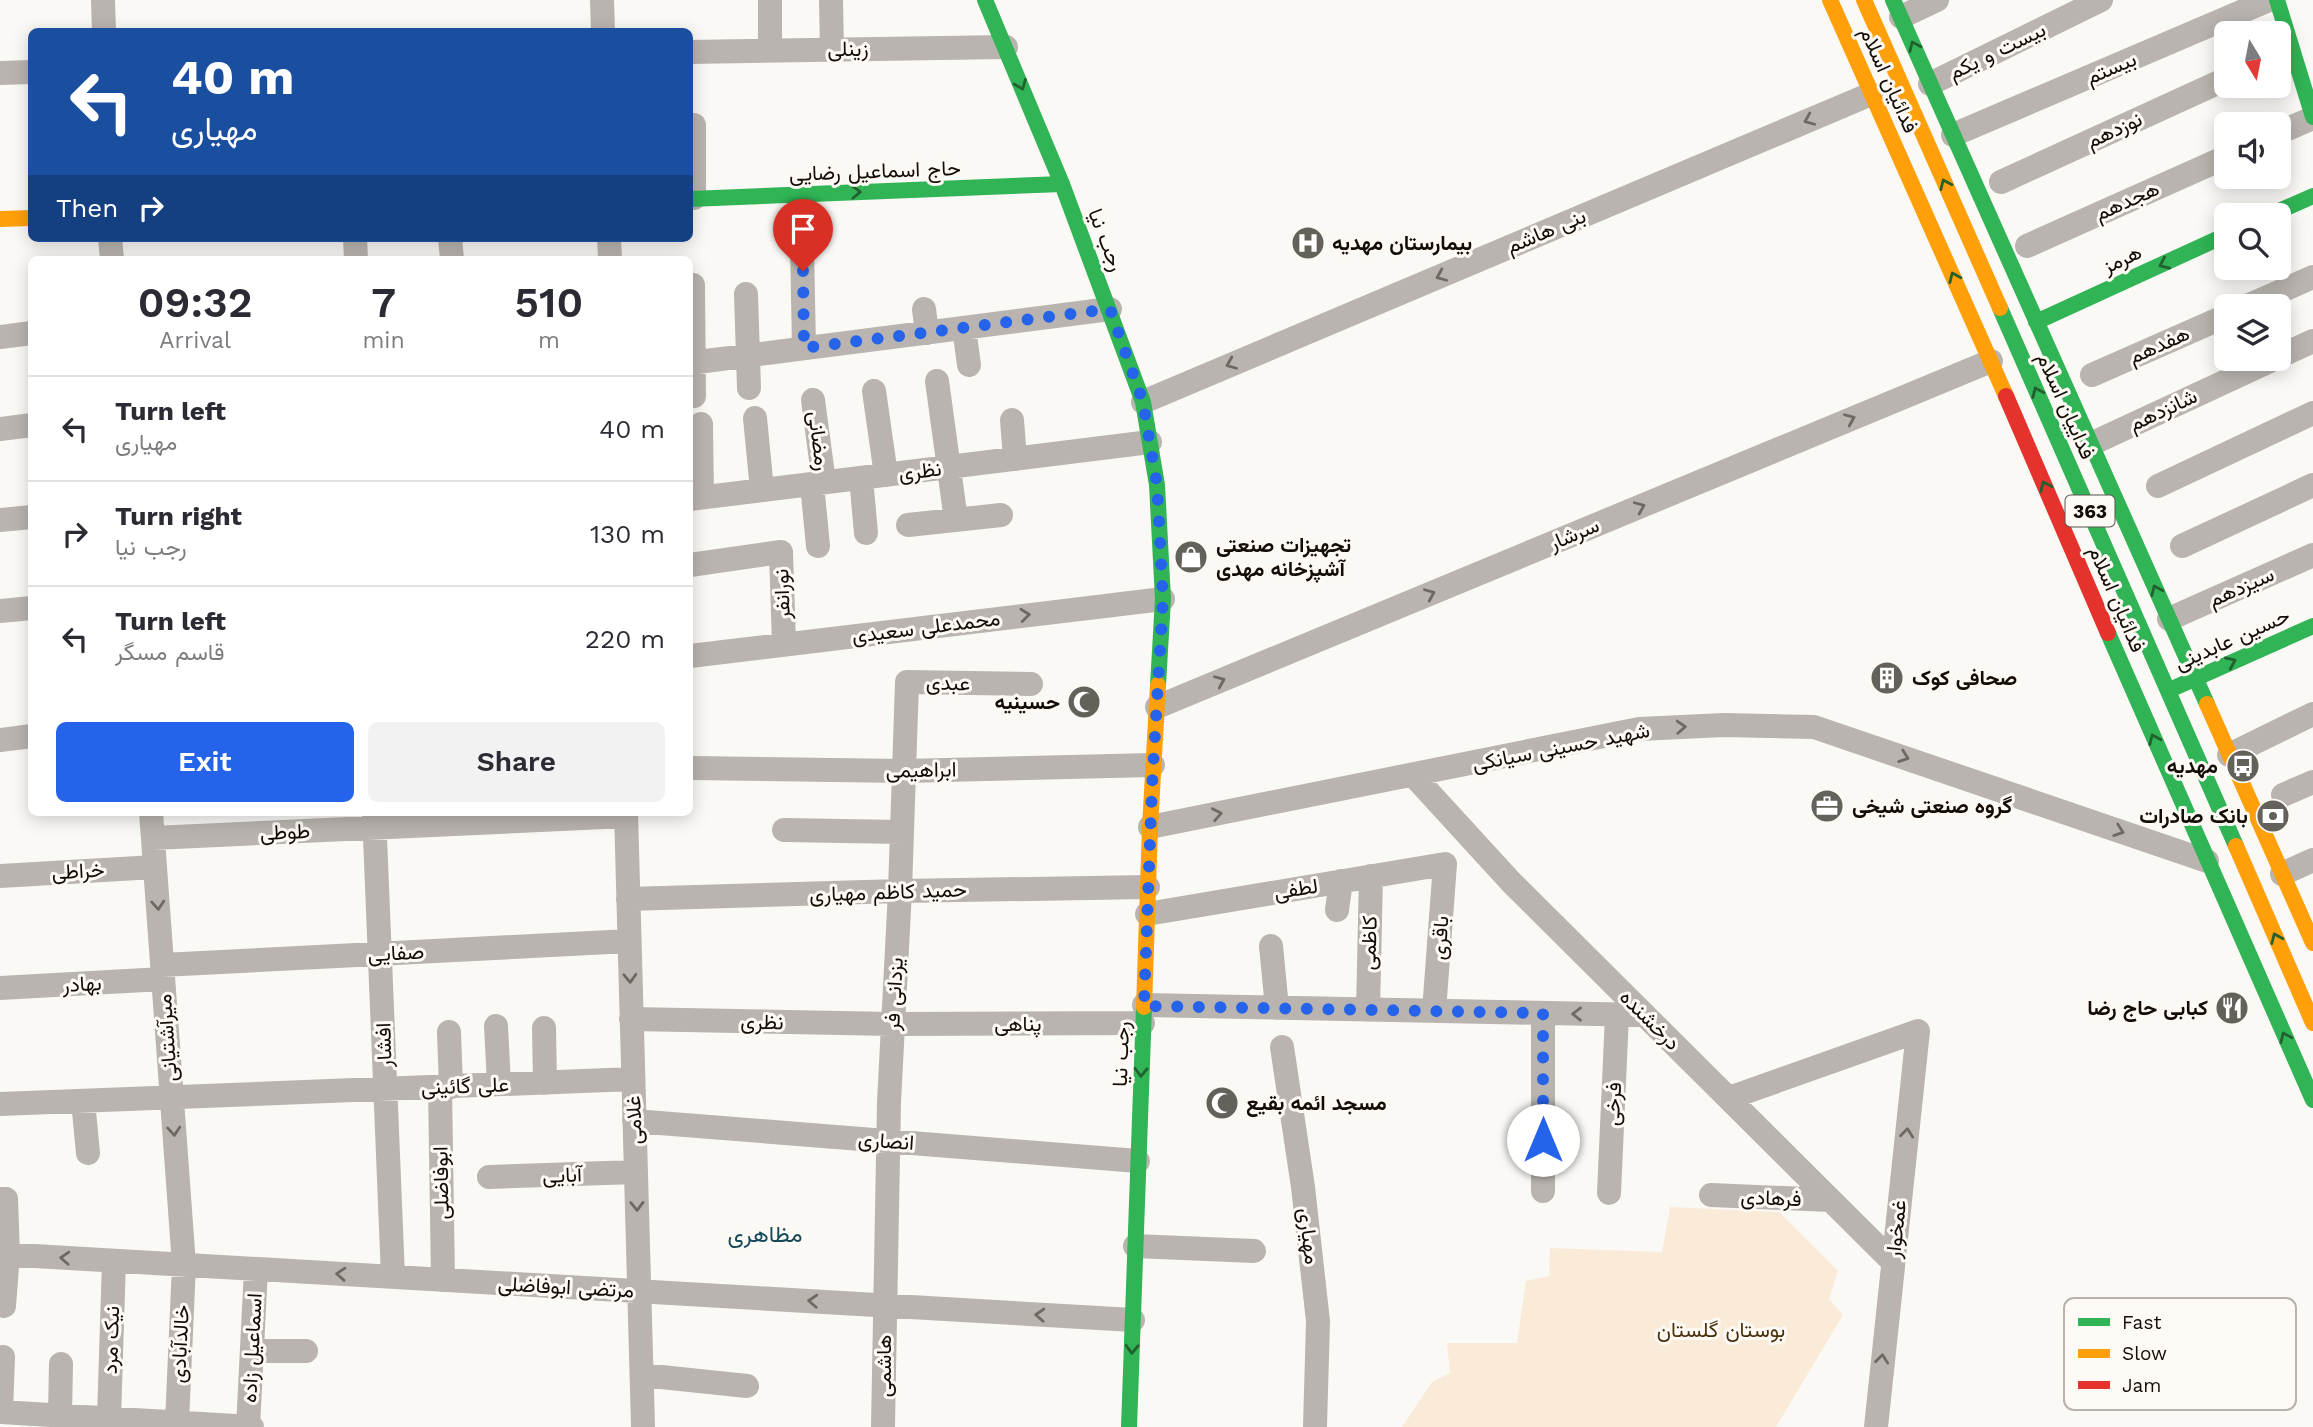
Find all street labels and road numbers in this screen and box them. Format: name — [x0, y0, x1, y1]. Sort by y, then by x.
street label: بیست و یکم — [1944, 16, 2050, 87]
street label: فدائیان اسلام — [1853, 23, 1924, 137]
street label: زینلی — [827, 36, 869, 62]
street label: بیستم — [2082, 46, 2141, 91]
street label: نوزدهم — [2082, 106, 2147, 155]
street label: حاج اسماعیل رضایی — [789, 155, 961, 188]
street label: هجدهم — [2091, 175, 2164, 228]
street label: بنی هاشم — [1502, 203, 1590, 260]
street label: رجب نیا — [1082, 205, 1130, 275]
street label: هرمز — [2097, 239, 2146, 280]
street label: هفدهم — [2124, 320, 2194, 371]
street label: فداییان اسلام — [2030, 349, 2101, 464]
street label: شانزدهم — [2125, 383, 2202, 438]
street label: رمضانی — [802, 410, 836, 472]
street label: نظری — [897, 455, 943, 487]
road number: 363 — [2066, 496, 2114, 526]
street label: سرشار — [1544, 512, 1603, 557]
street label: فدائیان اسلام — [2082, 542, 2151, 657]
street label: سیزدهم — [2204, 561, 2278, 614]
street label: نورانفر — [768, 568, 796, 621]
street label: حسین عابدینی — [2170, 602, 2293, 675]
street label: محمدعلی سعیدی — [850, 605, 1002, 648]
street label: عبدی — [926, 670, 970, 695]
street label: شهید حسینی سیانکی — [1470, 717, 1652, 777]
street label: ابراهیمی — [885, 756, 957, 784]
street label: طوطی — [259, 818, 311, 846]
street label: خراطی — [51, 857, 105, 885]
street label: لطفی — [1272, 873, 1320, 904]
street label: حمید کاظم مهیاری — [809, 876, 967, 909]
street label: کاظمی — [1355, 915, 1382, 971]
street label: باقری — [1425, 915, 1455, 961]
street label: صفایی — [367, 939, 425, 966]
street label: یزدانی فر — [879, 957, 909, 1032]
street label: بهادر — [61, 970, 102, 998]
street label: درخشنده — [1614, 984, 1686, 1056]
street label: میرآشتیانی — [151, 993, 183, 1083]
street label: نظری — [740, 1009, 784, 1035]
street label: پناهی — [994, 1011, 1042, 1038]
street label: رجب نیا — [1107, 1021, 1135, 1087]
street label: افشار — [370, 1022, 398, 1069]
street label: علی گائینی — [421, 1071, 509, 1100]
street label: فرخی — [1599, 1081, 1627, 1127]
street label: غلامی — [620, 1095, 647, 1145]
street label: انصاری — [857, 1126, 915, 1156]
street label: ابوفاضلی — [427, 1146, 455, 1220]
street label: آبایی — [542, 1161, 584, 1188]
street label: فرهادی — [1740, 1184, 1802, 1212]
street label: غمخوار — [1880, 1198, 1912, 1261]
street label: مهیاری — [1293, 1206, 1325, 1266]
street label: مرتضی ابوفاضلی — [497, 1270, 635, 1304]
street label: اسماعیل زاده — [236, 1292, 268, 1404]
street label: خالدآبادی — [165, 1304, 194, 1384]
street label: نیک مرد — [97, 1305, 125, 1375]
street label: هاشمی — [871, 1335, 896, 1397]

